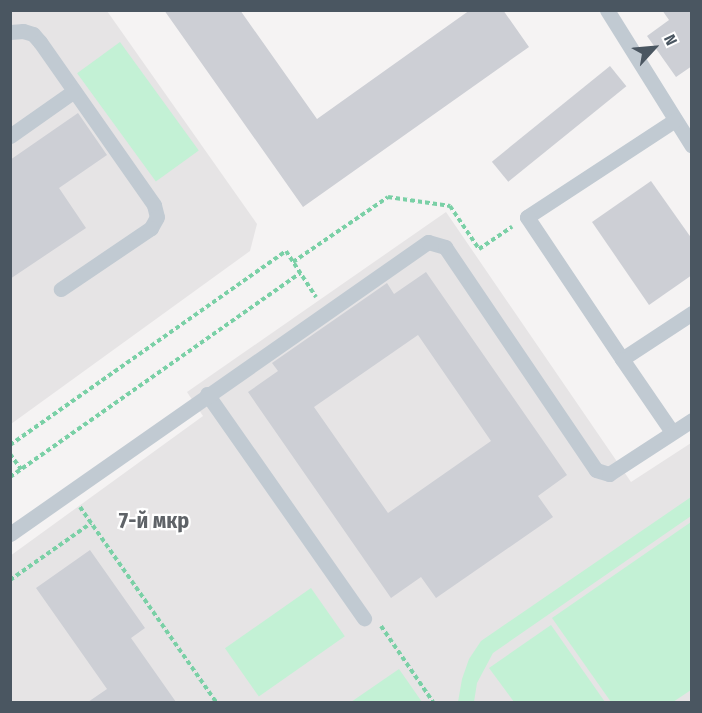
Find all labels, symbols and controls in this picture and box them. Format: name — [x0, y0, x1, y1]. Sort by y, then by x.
north arrow — [624, 18, 684, 78]
text: N — [660, 31, 681, 48]
district label: 7-й мкр — [119, 508, 189, 534]

